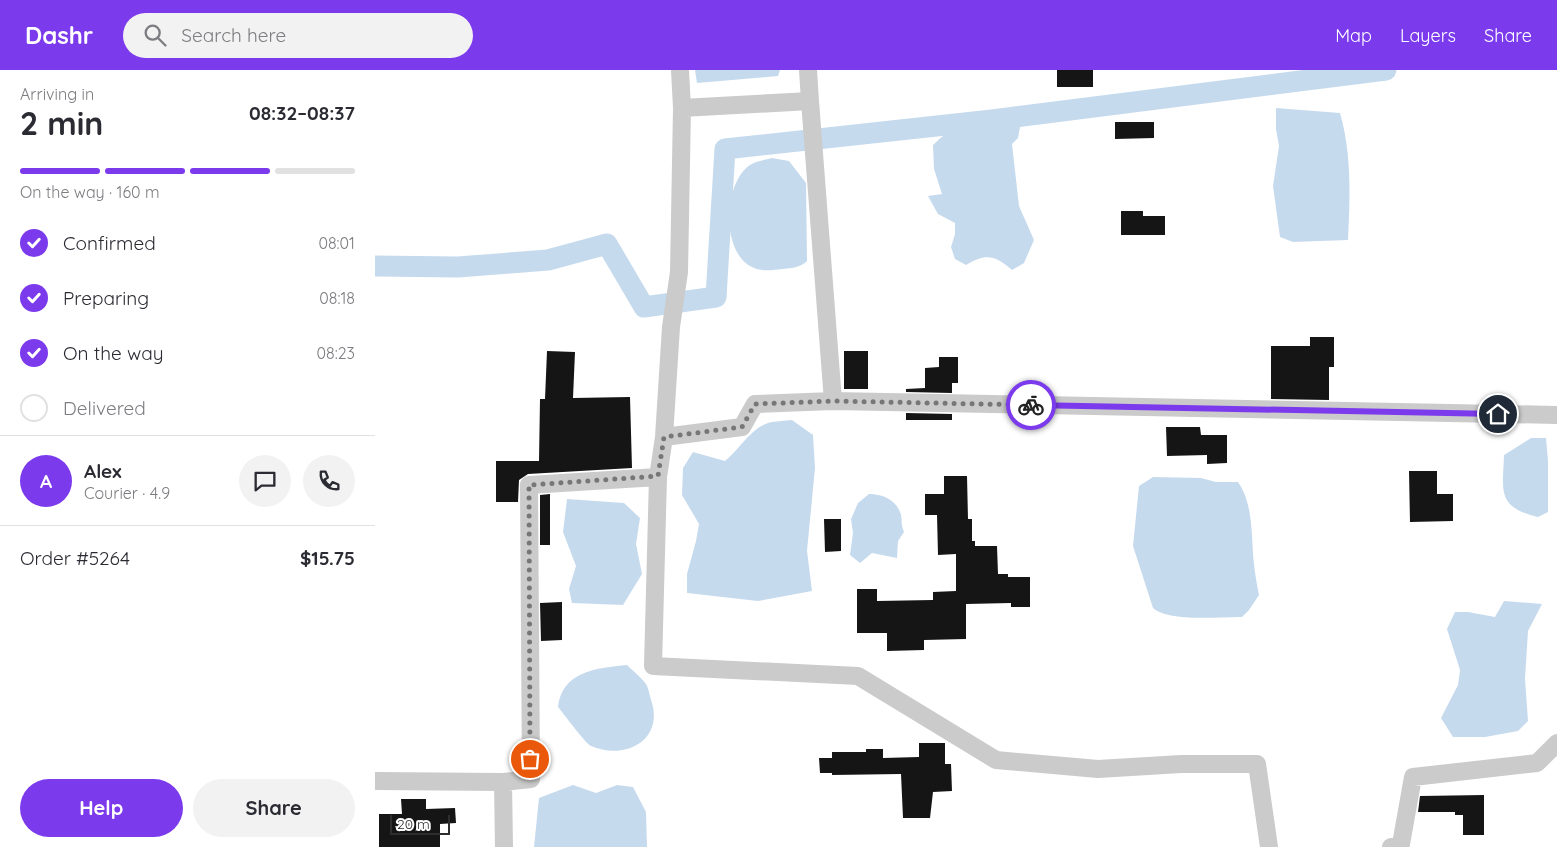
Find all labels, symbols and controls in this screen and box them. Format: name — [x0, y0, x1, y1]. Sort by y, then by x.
search box — [123, 13, 473, 58]
text: Dashr — [25, 20, 93, 50]
icon: search — [141, 21, 169, 49]
text: Search here — [181, 23, 286, 47]
text: Map — [1335, 24, 1372, 47]
text: Layers — [1400, 24, 1456, 47]
text: Share — [1484, 24, 1532, 47]
text: Arriving in — [20, 84, 94, 104]
text: 08:32–08:37 — [249, 101, 355, 125]
text: 2 min — [20, 103, 103, 143]
text: On the way · 160 m — [20, 182, 160, 202]
icon: check — [20, 229, 48, 257]
text: Confirmed — [63, 231, 156, 255]
text: 08:01 — [318, 233, 355, 253]
icon: check — [20, 284, 48, 312]
text: Preparing — [63, 286, 149, 310]
text: 08:18 — [319, 288, 355, 308]
icon: check — [20, 339, 48, 367]
text: On the way — [63, 341, 164, 365]
text: 08:23 — [317, 343, 355, 363]
courier — [1006, 380, 1056, 430]
icon: bike — [1017, 391, 1045, 419]
pin — [1477, 393, 1519, 435]
text: Delivered — [63, 396, 146, 420]
icon: home — [1484, 400, 1512, 428]
button: chat — [239, 455, 291, 507]
button: phone — [303, 455, 355, 507]
text: Alex — [84, 459, 122, 483]
text: A — [40, 469, 52, 493]
text: Courier · 4.9 — [84, 483, 170, 503]
text: Order #5264 — [20, 546, 130, 570]
text: $15.75 — [300, 546, 355, 570]
pin — [509, 738, 551, 780]
icon: bag — [516, 745, 544, 773]
button: Help — [20, 779, 183, 837]
button: Share — [193, 779, 355, 837]
scale bar — [390, 812, 450, 835]
text: 20 m — [397, 815, 430, 833]

